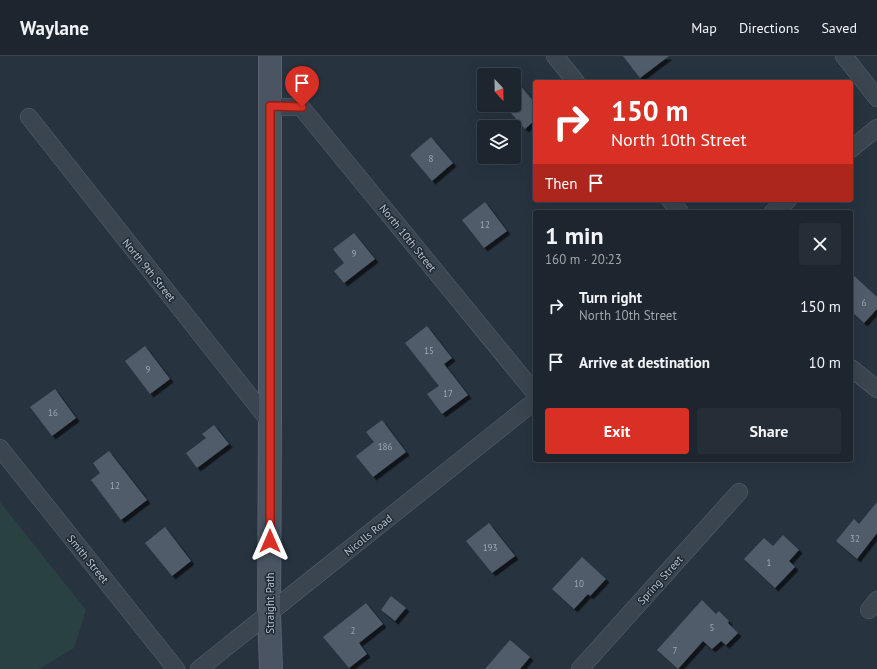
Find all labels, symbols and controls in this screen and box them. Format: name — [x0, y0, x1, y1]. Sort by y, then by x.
text: Waylane — [20, 16, 89, 40]
text: Map — [691, 19, 717, 37]
text: Directions — [739, 19, 799, 37]
text: Saved — [821, 19, 857, 37]
pin — [285, 66, 319, 107]
north arrow — [477, 68, 521, 112]
map controls — [477, 68, 521, 164]
icon: arrive — [291, 72, 313, 94]
text: 150 m — [611, 92, 688, 129]
icon: right — [545, 96, 597, 148]
button: layers — [477, 120, 521, 164]
text: North 10th Street — [611, 128, 747, 151]
house number: 8 — [429, 153, 434, 164]
icon: arrive — [585, 172, 607, 194]
text: Then — [545, 174, 577, 193]
street label: North 10th Street — [376, 201, 440, 275]
house number: 12 — [480, 219, 490, 230]
text: 1 min — [545, 220, 604, 251]
button: close — [799, 223, 841, 265]
street label: North 9th Street — [119, 236, 179, 304]
house number: 9 — [352, 248, 357, 259]
text: 160 m · 20:23 — [545, 251, 622, 268]
text: Turn right — [579, 288, 642, 307]
icon: right — [545, 295, 567, 317]
text: 150 m — [800, 297, 841, 316]
house number: 6 — [862, 297, 867, 308]
text: North 10th Street — [579, 307, 677, 324]
house number: 15 — [424, 345, 434, 356]
icon: arrive — [545, 351, 567, 373]
text: Arrive at destination — [579, 353, 710, 372]
text: 10 m — [808, 353, 841, 372]
house number: 9 — [146, 364, 151, 375]
house number: 17 — [443, 388, 453, 399]
house number: 16 — [48, 407, 58, 418]
button: Exit — [545, 408, 689, 454]
button: Share — [697, 408, 841, 454]
house number: 186 — [378, 441, 392, 452]
house number: 12 — [110, 480, 120, 491]
street label: Nicolls Road — [341, 511, 395, 559]
position arrow — [249, 520, 291, 562]
street label: Smith Street — [64, 532, 112, 586]
house number: 32 — [850, 533, 860, 544]
house number: 193 — [483, 542, 497, 553]
street label: Spring Street — [634, 552, 686, 608]
house number: 1 — [767, 557, 772, 568]
street label: Straight Path — [263, 572, 277, 634]
house number: 10 — [574, 578, 584, 589]
house number: 5 — [710, 622, 715, 633]
house number: 2 — [351, 625, 356, 636]
house number: 7 — [673, 645, 678, 656]

